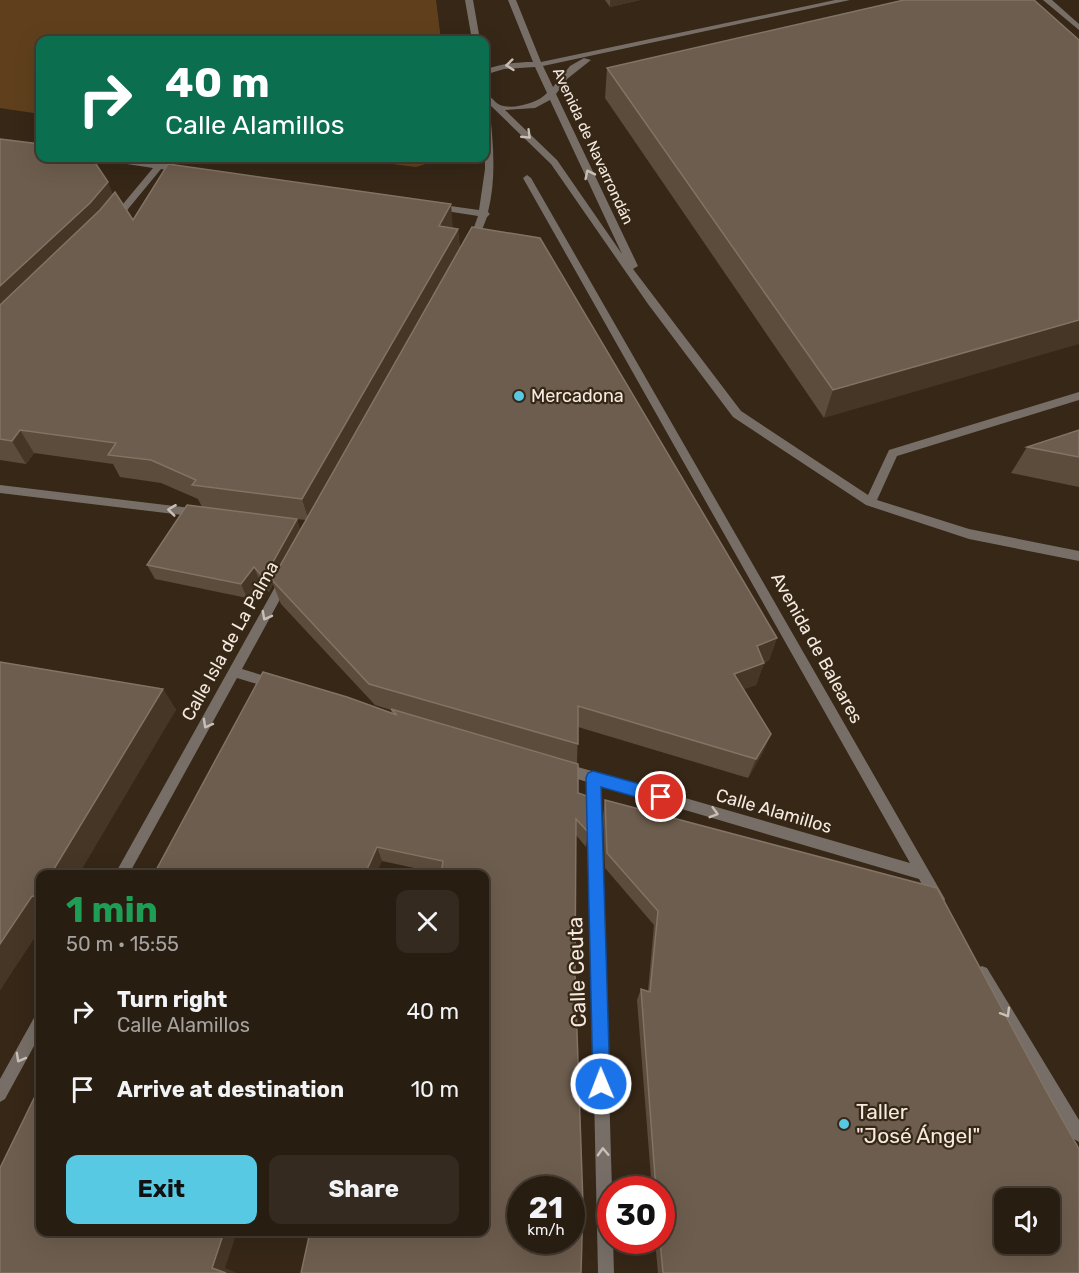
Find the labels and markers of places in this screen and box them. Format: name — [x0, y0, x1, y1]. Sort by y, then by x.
place label: Mercadona — [531, 385, 624, 407]
marker: Mercadona — [512, 389, 526, 403]
pin — [635, 771, 686, 822]
place label: Taller "José Ángel" — [856, 1099, 980, 1148]
marker: Taller "José Ángel" — [837, 1117, 851, 1131]

